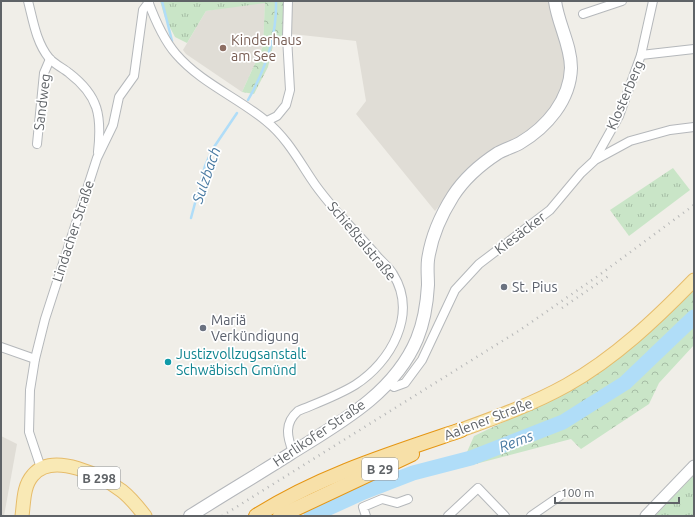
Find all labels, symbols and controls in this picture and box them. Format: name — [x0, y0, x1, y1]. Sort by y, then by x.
place label: Kinderhaus am See — [231, 32, 302, 64]
marker: Kinderhaus am See — [218, 43, 228, 53]
street label: Klosterberg — [603, 58, 647, 132]
street label: Sandweg — [31, 73, 53, 131]
water label: Sulzbach — [188, 145, 224, 206]
street label: Lindacher Straße — [49, 178, 97, 284]
street label: Schießtalstraße — [324, 198, 400, 284]
street label: Kiesäcker — [491, 208, 549, 257]
place label: St. Pius — [512, 279, 558, 295]
marker: St. Pius — [499, 282, 509, 292]
place label: Mariä Verkündigung — [211, 312, 299, 344]
marker: Mariä Verkündigung — [198, 323, 208, 333]
place label: Justizvollzugsanstalt Schwäbisch Gmünd — [176, 346, 307, 378]
marker: Justizvollzugsanstalt Schwäbisch Gmünd — [163, 357, 173, 367]
street label: Aalener Straße — [442, 395, 534, 443]
street label: Herlikofer Straße — [270, 396, 368, 470]
water label: Rems — [496, 426, 536, 455]
road number: B 29 — [362, 458, 398, 480]
road number: B 298 — [78, 467, 120, 489]
scale bar — [555, 479, 679, 505]
text: 100 m — [561, 486, 594, 499]

